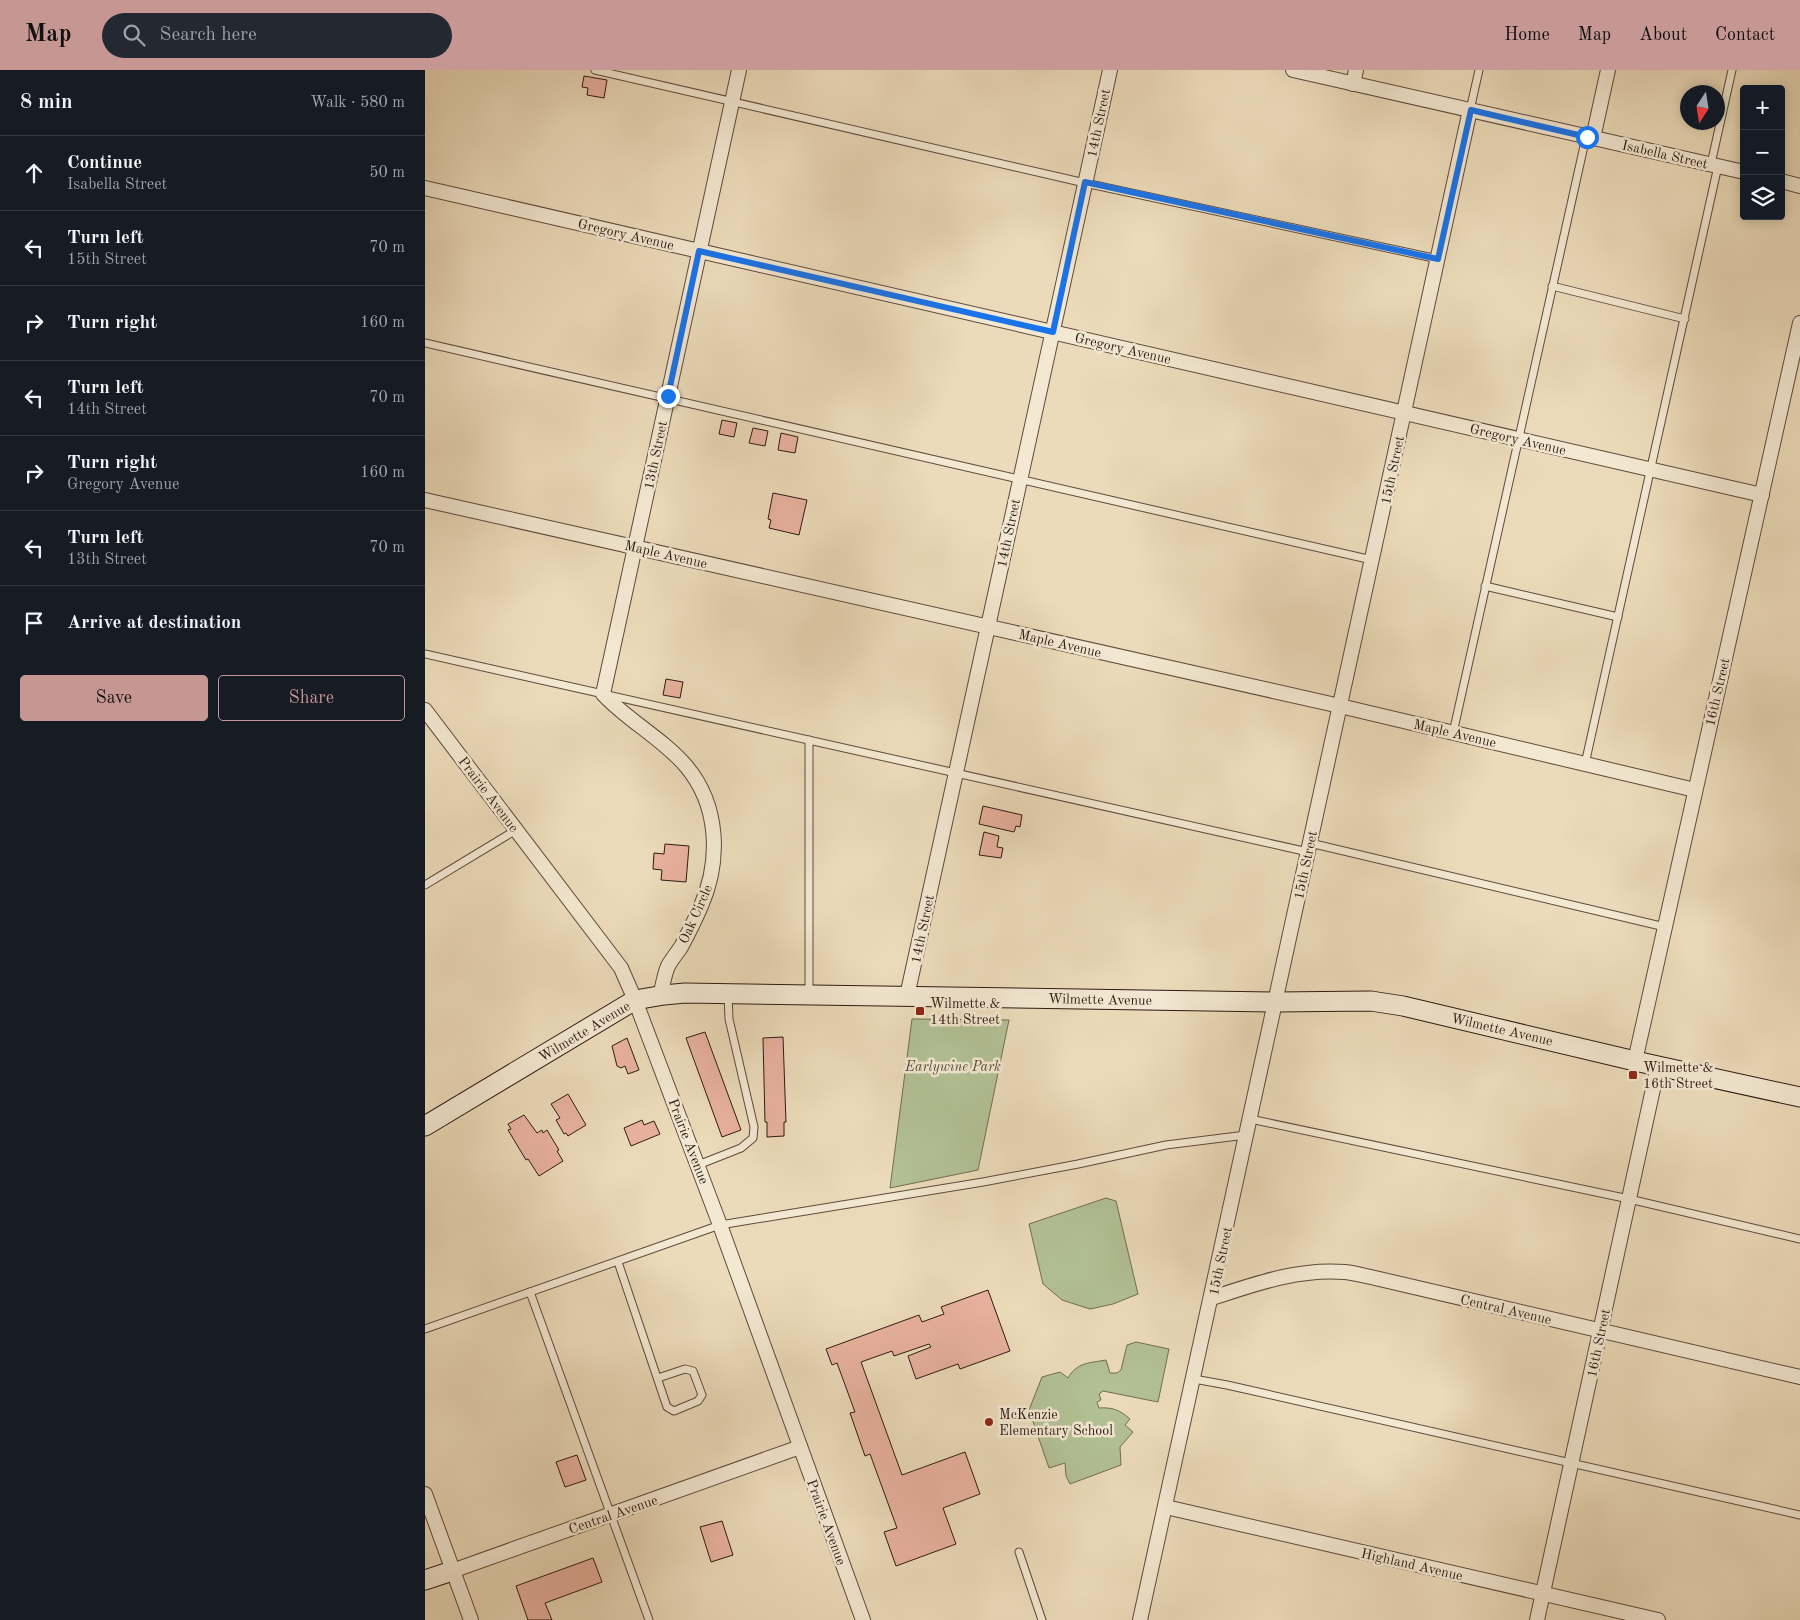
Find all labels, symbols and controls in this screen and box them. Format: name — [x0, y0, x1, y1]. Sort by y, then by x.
search box — [102, 13, 452, 58]
icon: search — [120, 21, 148, 49]
text: Map — [25, 23, 72, 47]
text: Search here — [160, 26, 257, 45]
text: Home — [1504, 26, 1550, 44]
text: Map — [1578, 26, 1611, 44]
text: About — [1639, 26, 1687, 44]
text: Contact — [1715, 26, 1775, 44]
north arrow — [1680, 85, 1725, 130]
map controls — [1740, 85, 1785, 220]
button: + — [1740, 85, 1785, 130]
street label: 14th Street — [1085, 88, 1113, 159]
text: 8 min — [20, 92, 73, 113]
text: Walk · 580 m — [310, 95, 405, 111]
route start — [1576, 126, 1599, 149]
button: − — [1740, 130, 1785, 175]
street label: Isabella Street — [1621, 138, 1709, 172]
text: Continue — [67, 154, 142, 173]
icon: ahead — [20, 159, 48, 187]
text: 50 m — [369, 165, 405, 181]
button: layers — [1740, 175, 1785, 220]
text: Isabella Street — [67, 177, 167, 193]
street label: Gregory Avenue — [576, 217, 675, 253]
text: Turn left — [67, 229, 144, 248]
icon: left — [20, 234, 48, 262]
text: 70 m — [369, 240, 405, 256]
text: 15th Street — [67, 252, 147, 268]
icon: right — [20, 309, 48, 337]
text: Turn right — [67, 314, 157, 333]
text: 160 m — [360, 315, 405, 331]
street label: Gregory Avenue — [1073, 331, 1172, 367]
text: Turn left — [67, 379, 144, 398]
icon: left — [20, 384, 48, 412]
route end — [657, 385, 680, 408]
text: 70 m — [369, 390, 405, 406]
text: 14th Street — [67, 402, 147, 418]
street label: 13th Street — [642, 420, 670, 491]
street label: Gregory Avenue — [1468, 422, 1567, 458]
street label: 15th Street — [1379, 435, 1407, 506]
text: Turn right — [67, 454, 157, 473]
icon: right — [20, 459, 48, 487]
text: 160 m — [360, 465, 405, 481]
text: Gregory Avenue — [67, 477, 179, 493]
street label: 14th Street — [995, 498, 1023, 569]
text: Turn left — [67, 529, 144, 548]
icon: left — [20, 534, 48, 562]
street label: Maple Avenue — [623, 539, 709, 571]
text: 70 m — [369, 540, 405, 556]
text: 13th Street — [67, 552, 147, 568]
icon: arrive — [20, 609, 48, 637]
text: Arrive at destination — [67, 614, 241, 633]
street label: Maple Avenue — [1017, 628, 1103, 660]
street label: 16th Street — [1703, 657, 1733, 728]
button: Save — [20, 675, 208, 721]
button: Share — [218, 675, 405, 721]
street label: Maple Avenue — [1412, 718, 1498, 750]
street label: Prairie Avenue — [455, 754, 521, 835]
street label: 15th Street — [1292, 830, 1320, 901]
street label: Oak Circle — [677, 883, 715, 946]
street label: 14th Street — [909, 894, 937, 965]
street label: Wilmette Avenue — [1048, 992, 1152, 1008]
place label: Wilmette & 14th Street — [930, 997, 1001, 1027]
street label: Wilmette Avenue — [536, 999, 633, 1065]
marker: Wilmette & 14th Street — [914, 1005, 926, 1017]
street label: Wilmette Avenue — [1449, 1011, 1554, 1049]
park label: Earlywine Park — [904, 1060, 1001, 1075]
place label: Wilmette & 16th Street — [1643, 1061, 1714, 1091]
marker: Wilmette & 16th Street — [1627, 1069, 1639, 1081]
street label: Prairie Avenue — [665, 1097, 711, 1186]
street label: 15th Street — [1207, 1226, 1235, 1297]
street label: Central Avenue — [1459, 1293, 1553, 1327]
street label: 16th Street — [1585, 1308, 1613, 1379]
place label: McKenzie Elementary School — [999, 1408, 1113, 1438]
marker: McKenzie Elementary School — [983, 1416, 995, 1428]
street label: Prairie Avenue — [804, 1478, 848, 1567]
street label: Central Avenue — [567, 1493, 660, 1537]
street label: Highland Avenue — [1360, 1546, 1464, 1583]

